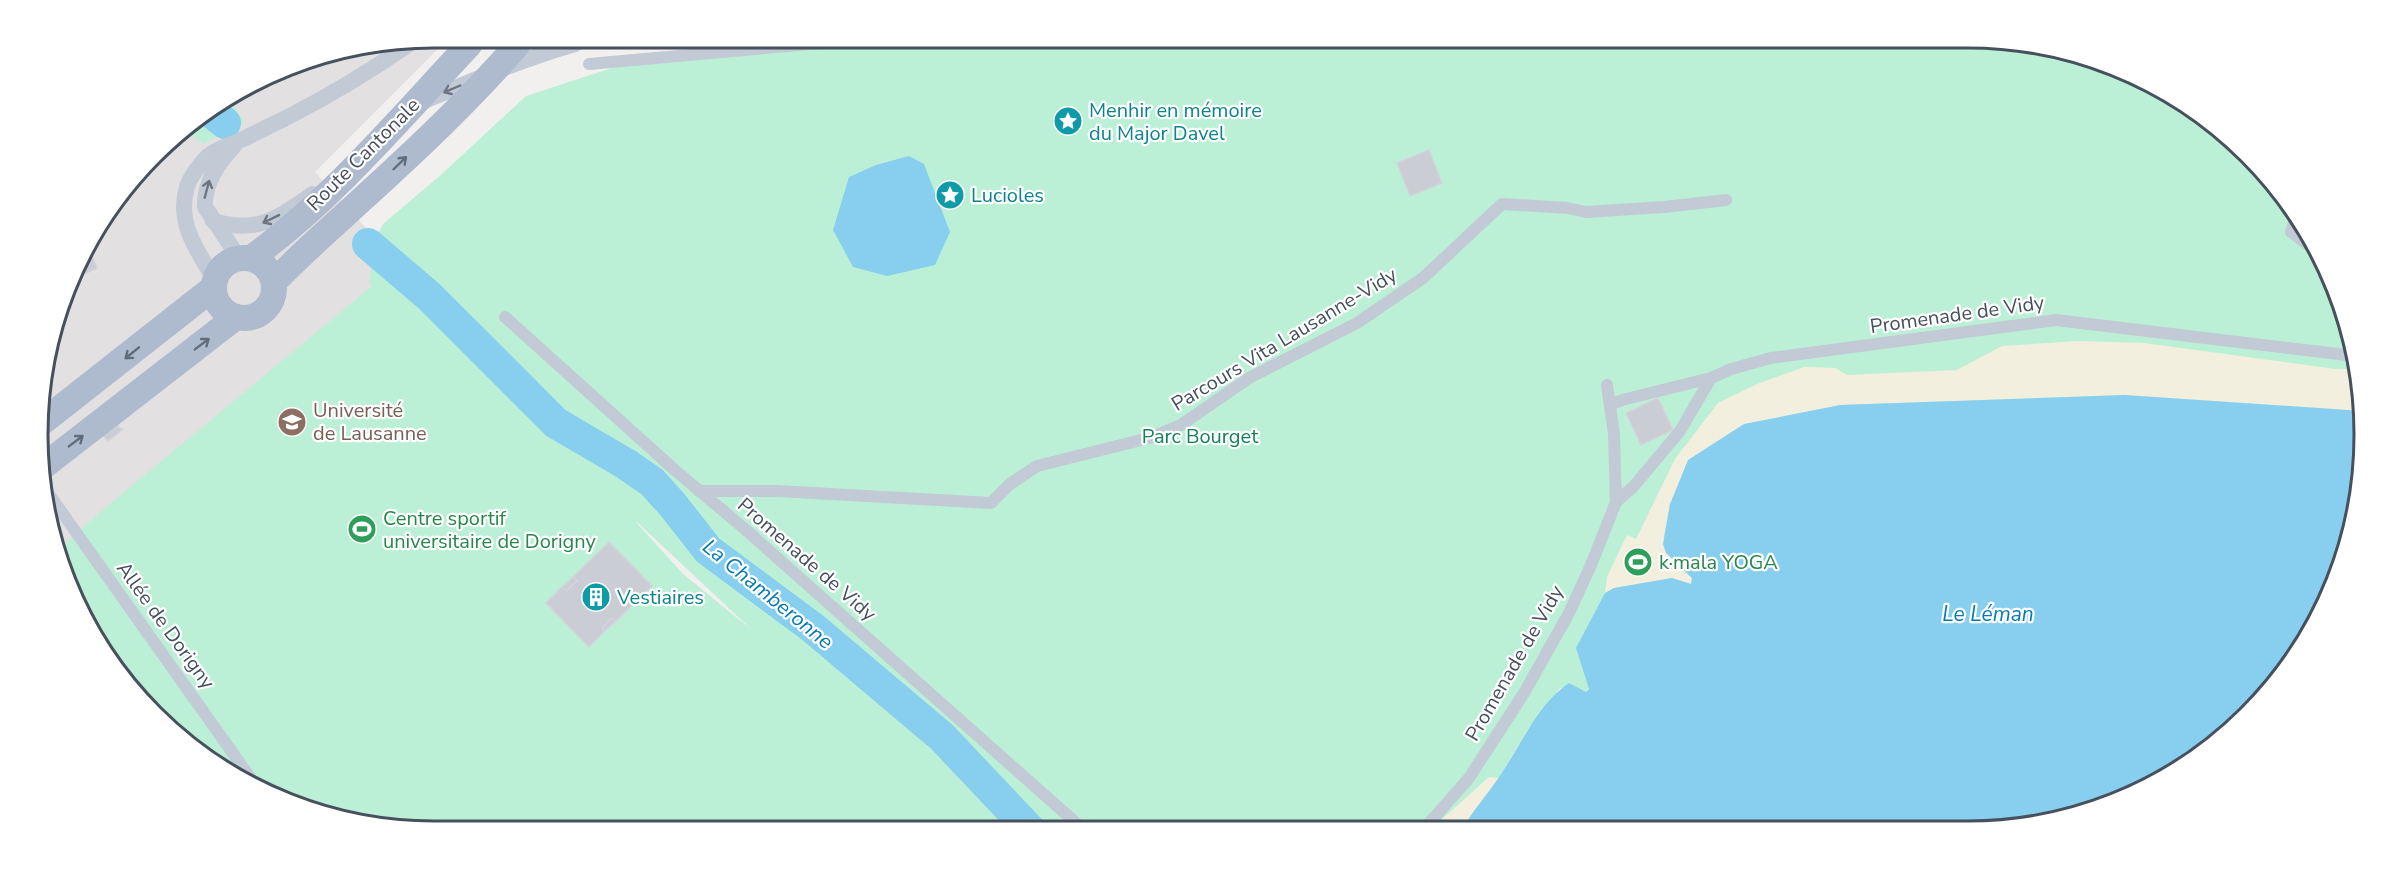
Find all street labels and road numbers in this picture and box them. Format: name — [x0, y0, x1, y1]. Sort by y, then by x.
street label: Route Cantonale — [301, 92, 426, 217]
street label: Parcours Vita Lausanne-Vidy — [1166, 261, 1403, 418]
street label: Promenade de Vidy — [1868, 289, 2047, 340]
street label: Promenade de Vidy — [732, 492, 882, 628]
street label: Allée de Dorigny — [110, 556, 221, 695]
street label: Promenade de Vidy — [1459, 580, 1570, 746]

